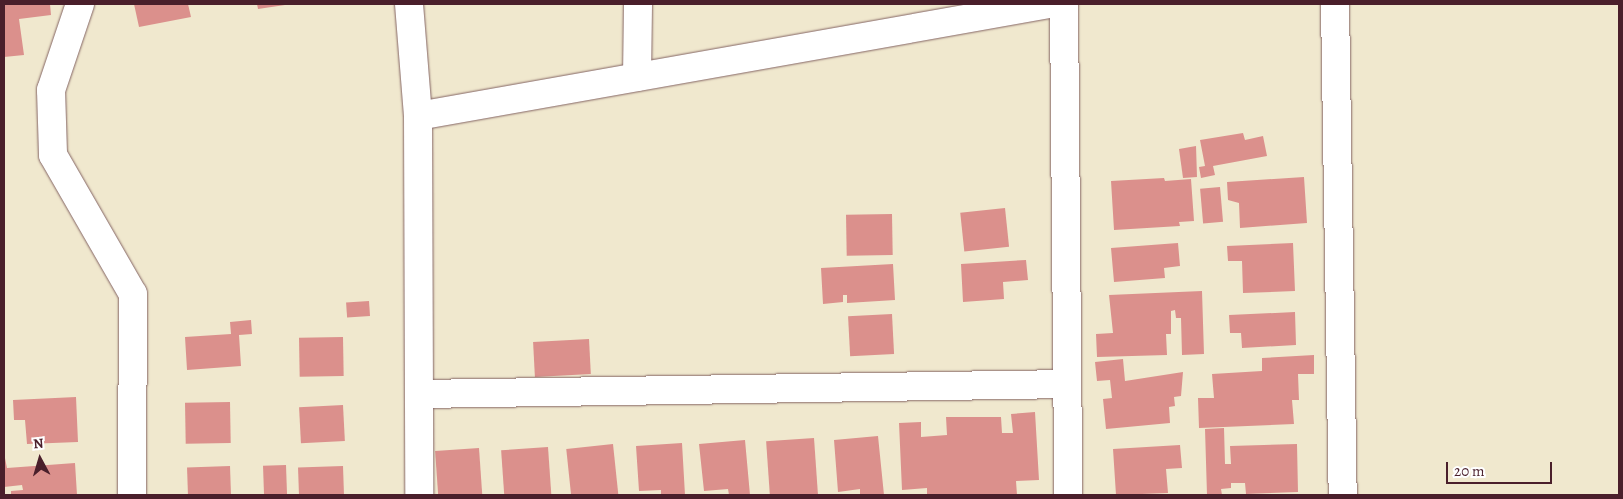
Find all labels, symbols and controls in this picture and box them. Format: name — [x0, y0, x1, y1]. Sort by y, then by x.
north arrow — [15, 434, 65, 484]
text: N — [32, 434, 44, 454]
scale bar — [1448, 452, 1554, 484]
text: 20 m — [1454, 461, 1485, 481]

